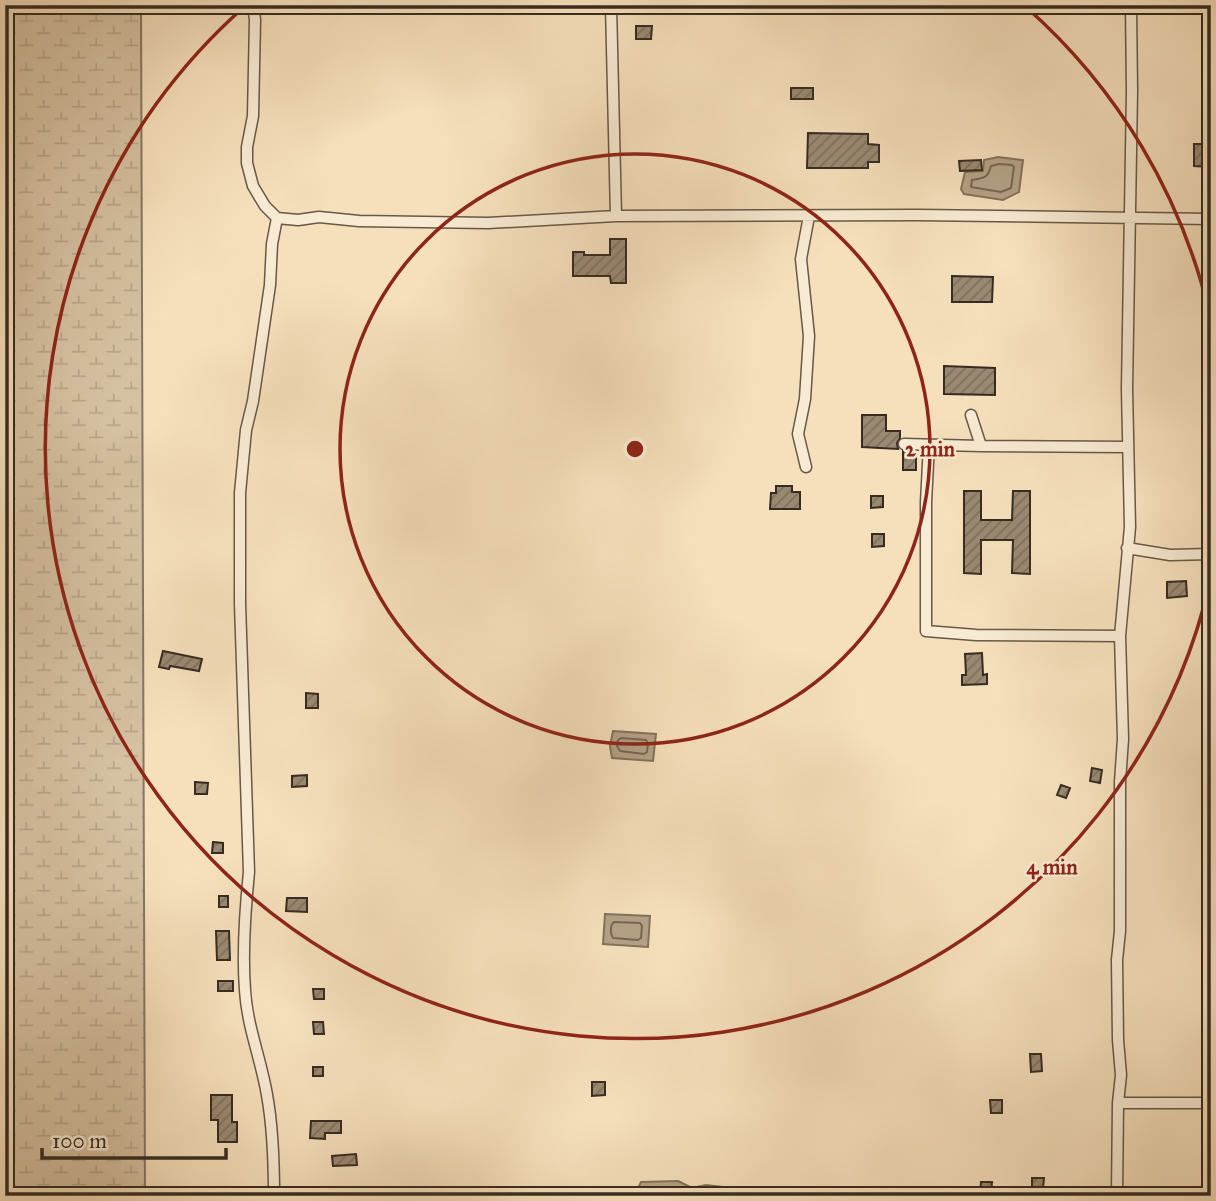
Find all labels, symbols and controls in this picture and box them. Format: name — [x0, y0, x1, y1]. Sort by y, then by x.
text: 2 min — [905, 436, 955, 462]
centre of rings — [623, 437, 647, 461]
text: 4 min — [1026, 854, 1078, 880]
scale bar — [42, 1117, 226, 1161]
text: 100 m — [52, 1128, 107, 1154]

